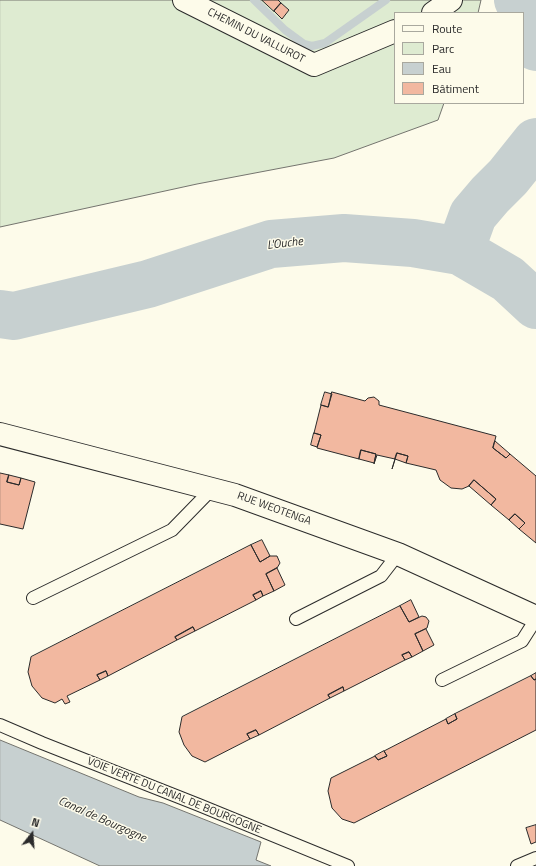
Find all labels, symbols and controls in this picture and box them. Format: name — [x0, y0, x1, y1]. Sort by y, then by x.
street label: CHEMIN DU VALLUROT — [205, 6, 307, 66]
legend — [394, 12, 524, 104]
text: Route — [432, 19, 462, 38]
text: Parc — [432, 39, 454, 58]
text: Eau — [432, 59, 451, 78]
text: Bâtiment — [432, 79, 479, 98]
water label: L'Ouche — [266, 235, 304, 253]
street label: RUE WEOTENGA — [235, 489, 313, 529]
street label: VOIE VERTE DU CANAL DE BOURGOGNE — [85, 755, 263, 837]
water label: Canal de Bourgogne — [56, 794, 148, 846]
north arrow — [12, 814, 52, 854]
text: N — [30, 814, 41, 831]

